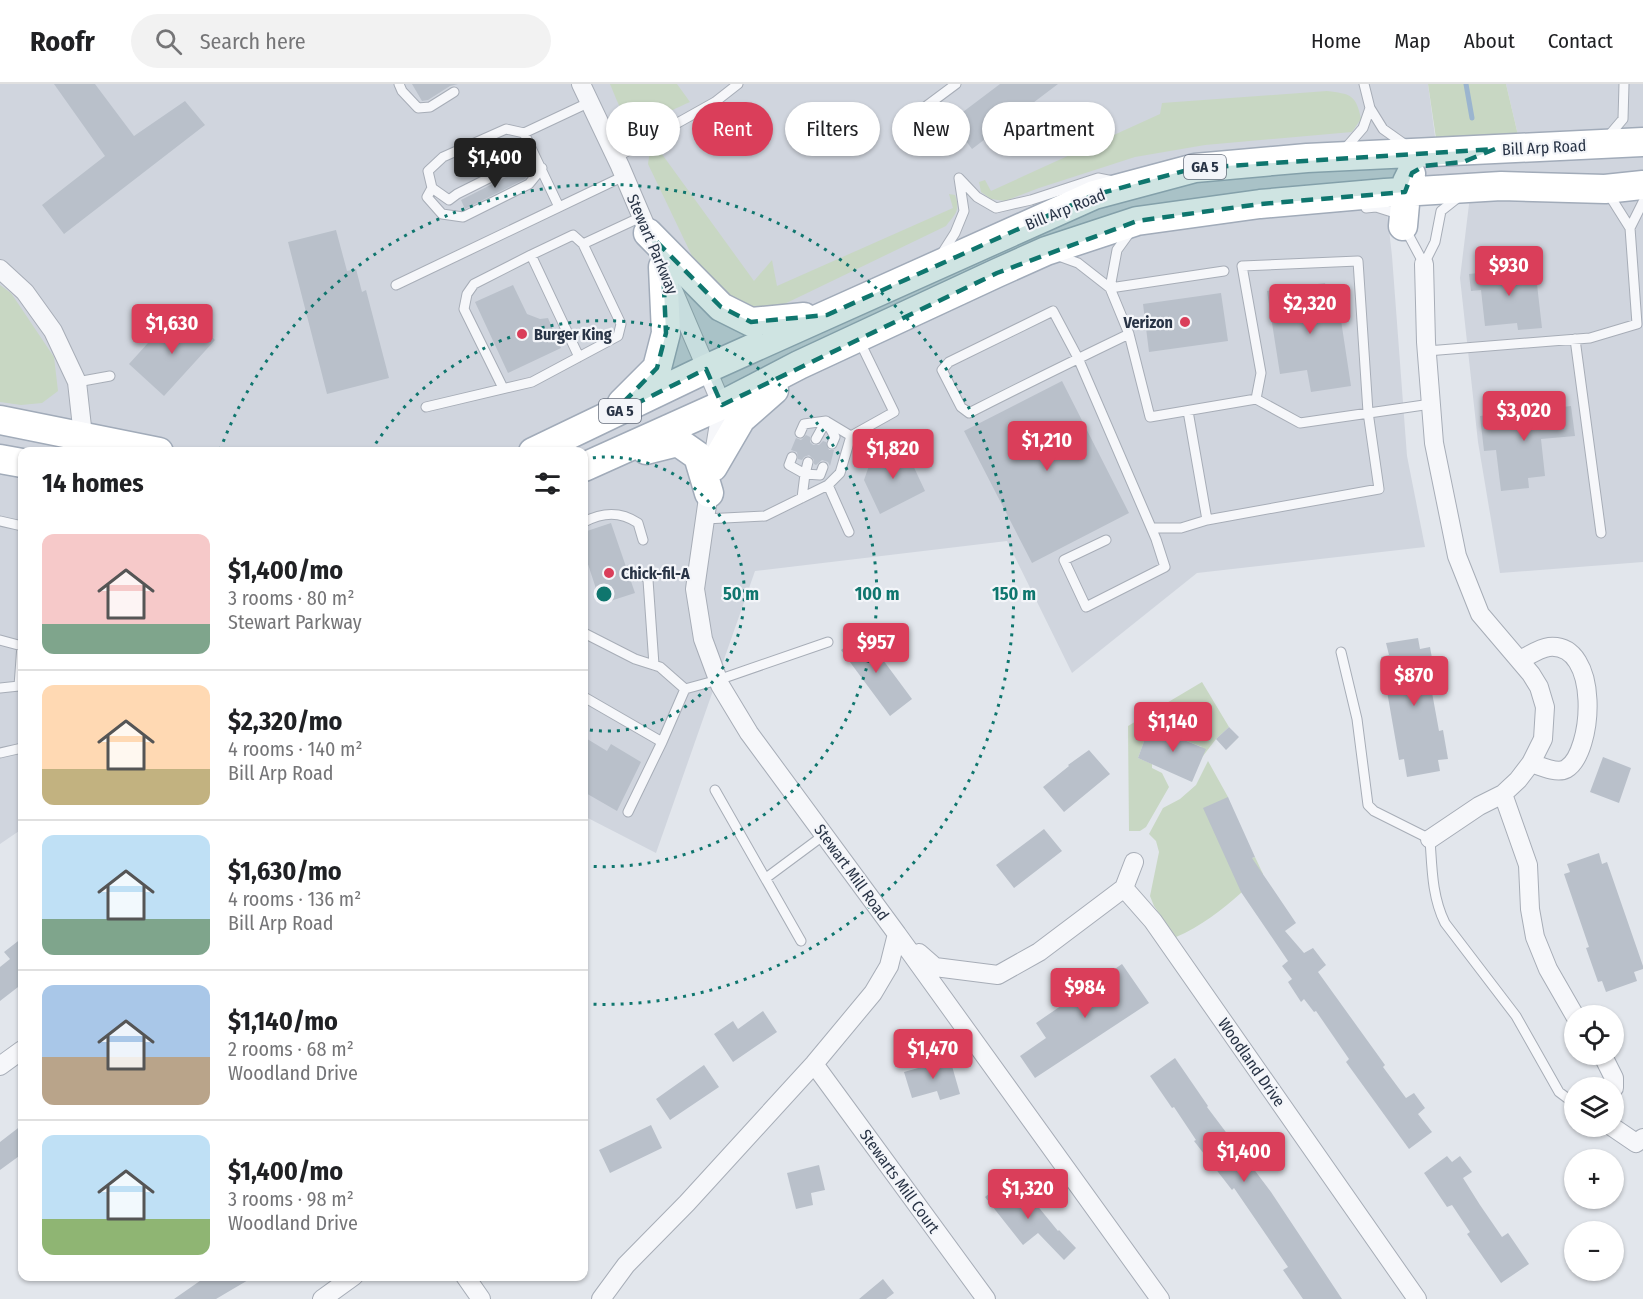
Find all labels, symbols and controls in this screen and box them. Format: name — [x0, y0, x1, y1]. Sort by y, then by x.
search box — [131, 14, 551, 68]
text: Roofr — [30, 25, 95, 58]
icon: search — [152, 25, 185, 58]
text: Search here — [200, 28, 306, 55]
text: Home — [1311, 28, 1361, 54]
text: Map — [1394, 28, 1431, 54]
text: About — [1464, 28, 1515, 54]
text: Contact — [1548, 28, 1613, 54]
chip: Buy — [606, 102, 680, 156]
chip: Rent — [692, 102, 773, 156]
chip: Filters — [785, 102, 880, 156]
chip: New — [892, 102, 970, 156]
chip: Apartment — [982, 102, 1115, 156]
street label: Bill Arp Road — [1501, 136, 1587, 159]
pin: $1,400 — [446, 138, 544, 189]
text: $1,400 — [468, 145, 522, 169]
road number: GA 5 — [1184, 155, 1226, 179]
street label: Bill Arp Road — [1022, 185, 1108, 234]
street label: Stewart Parkway — [623, 191, 683, 298]
pin: $930 — [1473, 246, 1545, 297]
text: $930 — [1489, 253, 1529, 277]
pin: $2,320 — [1261, 284, 1359, 335]
text: $2,320 — [1283, 291, 1337, 315]
pin: $1,630 — [123, 304, 221, 355]
text: $1,630 — [146, 311, 198, 335]
place label: Verizon — [1122, 313, 1173, 332]
marker: Verizon — [1178, 315, 1192, 329]
place label: Burger King — [534, 325, 612, 344]
marker: Burger King — [515, 327, 529, 341]
pin: $3,020 — [1475, 391, 1573, 442]
text: $3,020 — [1497, 398, 1551, 422]
road number: GA 5 — [599, 399, 641, 423]
pin: $1,210 — [998, 421, 1096, 472]
text: $1,210 — [1022, 428, 1072, 452]
pin: $1,820 — [844, 429, 942, 480]
text: $1,820 — [867, 436, 919, 460]
icon: filters — [531, 467, 564, 500]
text: 14 homes — [42, 468, 144, 499]
text: $1,400/mo — [228, 555, 343, 586]
icon: home — [90, 558, 162, 630]
place label: Chick-fil-A — [621, 564, 690, 583]
marker: Chick-fil-A — [602, 566, 616, 580]
text: 50 m — [723, 583, 759, 605]
text: 100 m — [855, 583, 899, 605]
text: 150 m — [992, 583, 1036, 605]
centre of rings — [594, 584, 614, 604]
text: 3 rooms · 80 m² — [228, 586, 354, 610]
text: Stewart Parkway — [228, 610, 362, 634]
pin: $957 — [840, 623, 912, 674]
text: $957 — [857, 630, 895, 654]
pin: $870 — [1378, 656, 1450, 707]
text: $870 — [1394, 663, 1434, 687]
pin: $1,140 — [1124, 702, 1222, 753]
text: $2,320/mo — [228, 706, 342, 737]
icon: home — [90, 709, 162, 781]
text: $1,140 — [1148, 709, 1198, 733]
text: 4 rooms · 140 m² — [228, 737, 363, 761]
text: Bill Arp Road — [228, 761, 334, 785]
street label: Stewart Mill Road — [810, 820, 893, 924]
text: $1,630/mo — [228, 856, 342, 887]
icon: home — [90, 859, 162, 931]
text: 4 rooms · 136 m² — [228, 887, 361, 911]
text: Bill Arp Road — [228, 911, 334, 935]
pin: $984 — [1049, 968, 1121, 1019]
text: $984 — [1065, 975, 1105, 999]
map controls — [1564, 1005, 1624, 1281]
button: locate — [1564, 1005, 1624, 1065]
text: $1,140/mo — [228, 1006, 338, 1037]
icon: home — [90, 1009, 162, 1081]
street label: Woodland Drive — [1214, 1014, 1289, 1110]
pin: $1,470 — [884, 1029, 982, 1080]
text: $1,470 — [908, 1036, 958, 1060]
text: 2 rooms · 68 m² — [228, 1037, 354, 1061]
text: Woodland Drive — [228, 1061, 358, 1085]
button: layers — [1564, 1077, 1624, 1137]
street label: Stewarts Mill Court — [856, 1126, 944, 1237]
pin: $1,400 — [1195, 1132, 1293, 1183]
text: $1,400 — [1217, 1139, 1271, 1163]
button: + — [1564, 1149, 1624, 1209]
text: $1,400/mo — [228, 1156, 343, 1187]
icon: home — [90, 1159, 162, 1231]
pin: $1,320 — [979, 1169, 1077, 1220]
text: $1,320 — [1002, 1176, 1054, 1200]
text: 3 rooms · 98 m² — [228, 1187, 354, 1211]
text: Woodland Drive — [228, 1211, 358, 1235]
button: − — [1564, 1221, 1624, 1281]

